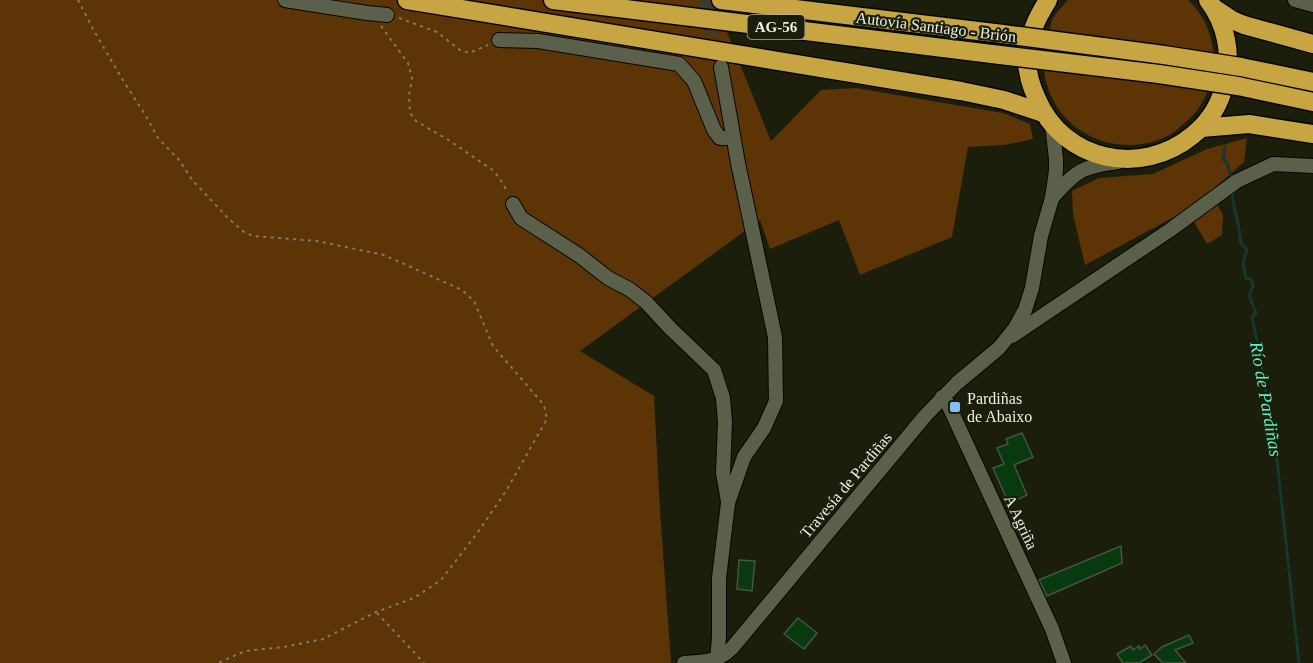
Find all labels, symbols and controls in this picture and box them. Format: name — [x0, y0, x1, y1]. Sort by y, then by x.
street label: Autovía Santiago - Brión — [855, 9, 1017, 46]
road number: AG-56 — [748, 15, 804, 39]
water label: Río de Pardiñas — [1246, 339, 1286, 458]
place label: Pardiñas de Abaixo — [967, 390, 1032, 425]
marker: Pardiñas de Abaixo — [948, 400, 962, 414]
street label: Travesía de Pardiñas — [797, 429, 895, 541]
street label: A Agriña — [1000, 492, 1041, 552]

